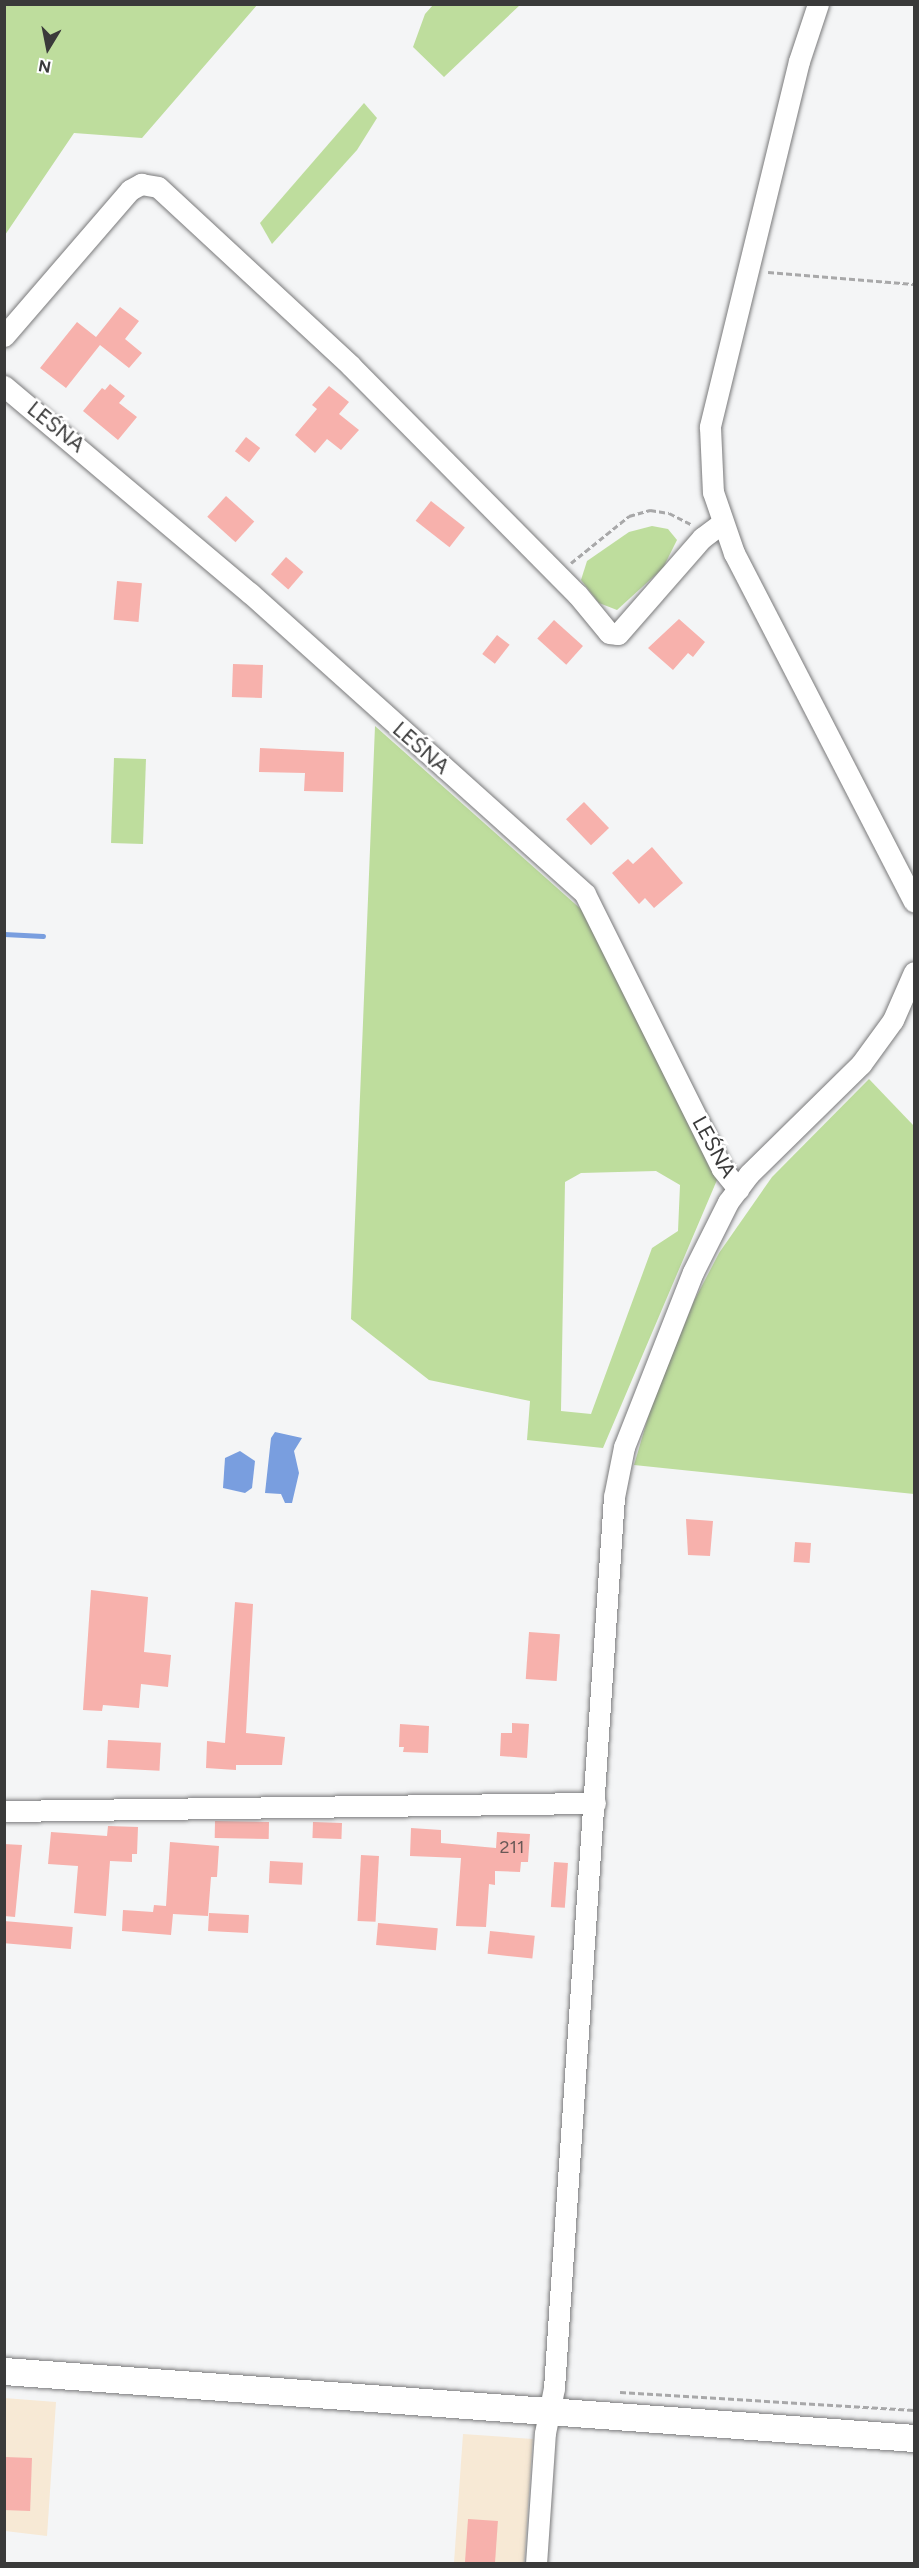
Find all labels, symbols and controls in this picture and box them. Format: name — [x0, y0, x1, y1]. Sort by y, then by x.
north arrow — [18, 18, 78, 78]
text: N — [37, 56, 53, 77]
street label: LEŚNA — [22, 396, 90, 458]
street label: LEŚNA — [388, 717, 454, 779]
street label: LEŚNA — [687, 1112, 741, 1182]
house number: 211 — [500, 1836, 524, 1858]

